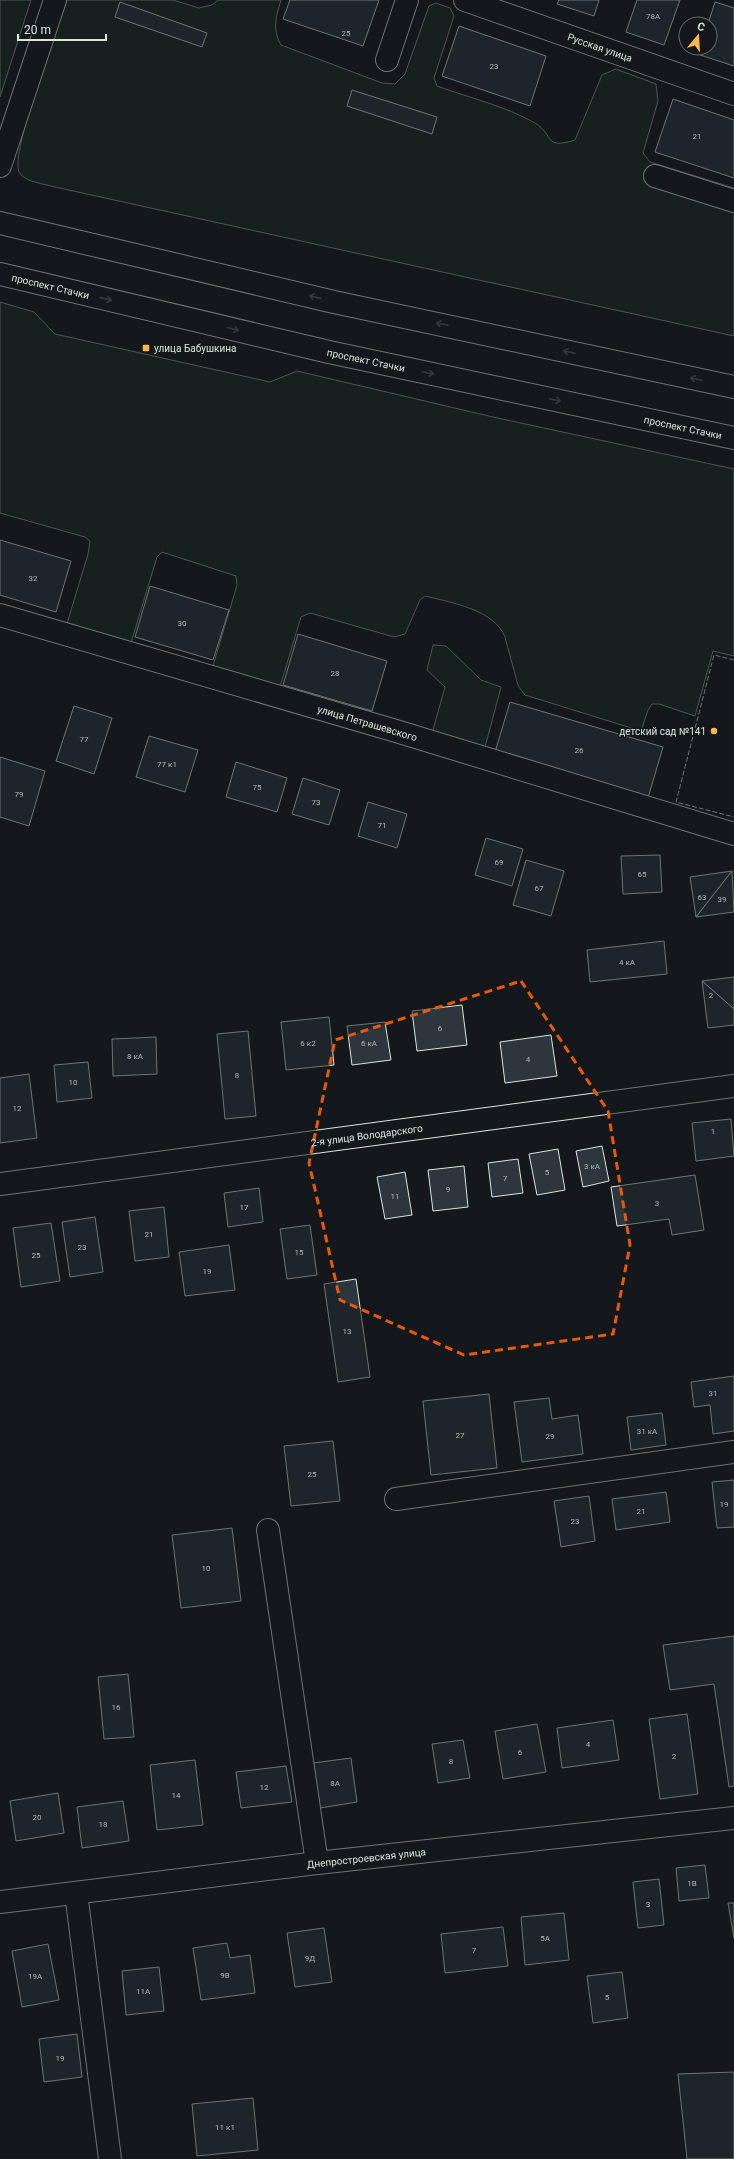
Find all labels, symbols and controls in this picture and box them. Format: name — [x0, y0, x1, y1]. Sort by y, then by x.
house number: 78А — [646, 12, 661, 21]
scale bar — [18, 16, 106, 42]
north arrow — [678, 16, 718, 56]
text: С — [696, 20, 706, 34]
text: 20 m — [24, 23, 51, 37]
house number: 25 — [342, 29, 351, 38]
street label: Русская улица — [566, 31, 634, 64]
house number: 23 — [490, 62, 499, 71]
house number: 21 — [693, 132, 702, 141]
street label: проспект Стачки — [11, 271, 91, 301]
one-way arrow — [308, 293, 321, 300]
one-way arrow — [99, 295, 112, 303]
one-way arrow — [435, 320, 448, 328]
one-way arrow — [226, 325, 239, 333]
marker: улица Бабушкина — [141, 343, 151, 353]
place label: улица Бабушкина — [154, 343, 236, 354]
street label: проспект Стачки — [326, 346, 406, 374]
one-way arrow — [563, 347, 576, 355]
one-way arrow — [421, 370, 434, 378]
one-way arrow — [690, 374, 703, 382]
one-way arrow — [548, 397, 561, 405]
street label: проспект Стачки — [643, 414, 723, 441]
house number: 32 — [29, 574, 38, 583]
house number: 30 — [178, 619, 187, 628]
house number: 28 — [331, 669, 340, 678]
street label: улица Петрашевского — [316, 703, 419, 743]
place label: детский сад №141 — [619, 726, 706, 737]
marker: детский сад №141 — [709, 726, 719, 736]
house number: 77 — [80, 735, 89, 744]
house number: 26 — [575, 746, 584, 755]
house number: 77 к1 — [157, 760, 177, 769]
house number: 75 — [253, 783, 262, 792]
house number: 79 — [15, 790, 24, 799]
house number: 73 — [312, 798, 321, 807]
house number: 71 — [378, 821, 387, 830]
house number: 69 — [495, 858, 504, 867]
house number: 65 — [638, 870, 647, 879]
house number: 67 — [535, 884, 544, 893]
house number: 63 — [698, 893, 707, 902]
house number: 39 — [718, 895, 727, 904]
house number: 4 кА — [619, 958, 636, 967]
house number: 2 — [709, 991, 714, 1000]
house number: 6 — [438, 1024, 443, 1033]
house number: 6 к2 — [300, 1039, 316, 1048]
house number: 6 кА — [361, 1039, 378, 1048]
house number: 8 кА — [127, 1052, 144, 1061]
house number: 4 — [526, 1055, 531, 1064]
house number: 8 — [235, 1071, 240, 1080]
house number: 10 — [69, 1078, 78, 1087]
house number: 12 — [13, 1104, 22, 1113]
street label: 2-я улица Володарского — [310, 1122, 424, 1148]
house number: 1 — [711, 1127, 715, 1136]
house number: 3 кА — [584, 1162, 601, 1171]
house number: 5 — [545, 1168, 550, 1177]
house number: 7 — [503, 1174, 508, 1183]
house number: 9 — [446, 1185, 450, 1194]
house number: 11 — [391, 1192, 400, 1201]
house number: 3 — [655, 1199, 659, 1208]
house number: 17 — [240, 1203, 249, 1212]
house number: 21 — [145, 1230, 154, 1239]
house number: 23 — [78, 1243, 87, 1252]
house number: 15 — [295, 1248, 304, 1257]
house number: 25 — [32, 1251, 41, 1260]
house number: 19 — [203, 1267, 212, 1276]
house number: 13 — [343, 1327, 352, 1336]
house number: 31 — [709, 1389, 718, 1398]
house number: 31 кА — [637, 1427, 658, 1436]
house number: 27 — [456, 1431, 465, 1440]
house number: 29 — [546, 1432, 555, 1441]
house number: 25 — [308, 1470, 317, 1479]
house number: 19 — [720, 1500, 729, 1509]
house number: 21 — [637, 1507, 646, 1516]
house number: 23 — [571, 1517, 580, 1526]
house number: 10 — [202, 1564, 211, 1573]
house number: 16 — [112, 1703, 121, 1712]
house number: 4 — [586, 1740, 591, 1749]
house number: 6 — [518, 1748, 523, 1757]
house number: 2 — [672, 1752, 677, 1761]
house number: 8 — [449, 1757, 454, 1766]
house number: 8А — [330, 1779, 341, 1788]
house number: 12 — [260, 1783, 269, 1792]
house number: 14 — [172, 1791, 181, 1800]
house number: 20 — [33, 1813, 42, 1822]
house number: 18 — [99, 1820, 108, 1829]
street label: Днепростроевская улица — [306, 1846, 426, 1870]
house number: 1В — [687, 1879, 697, 1888]
house number: 3 — [646, 1900, 650, 1909]
house number: 5А — [540, 1934, 551, 1943]
house number: 7 — [472, 1946, 477, 1955]
house number: 9Д — [305, 1954, 315, 1963]
house number: 9В — [220, 1971, 230, 1980]
house number: 19А — [28, 1972, 43, 1981]
house number: 11А — [136, 1987, 151, 1996]
house number: 5 — [605, 1993, 610, 2002]
house number: 19 — [56, 2054, 65, 2063]
house number: 11 к1 — [215, 2123, 235, 2132]

